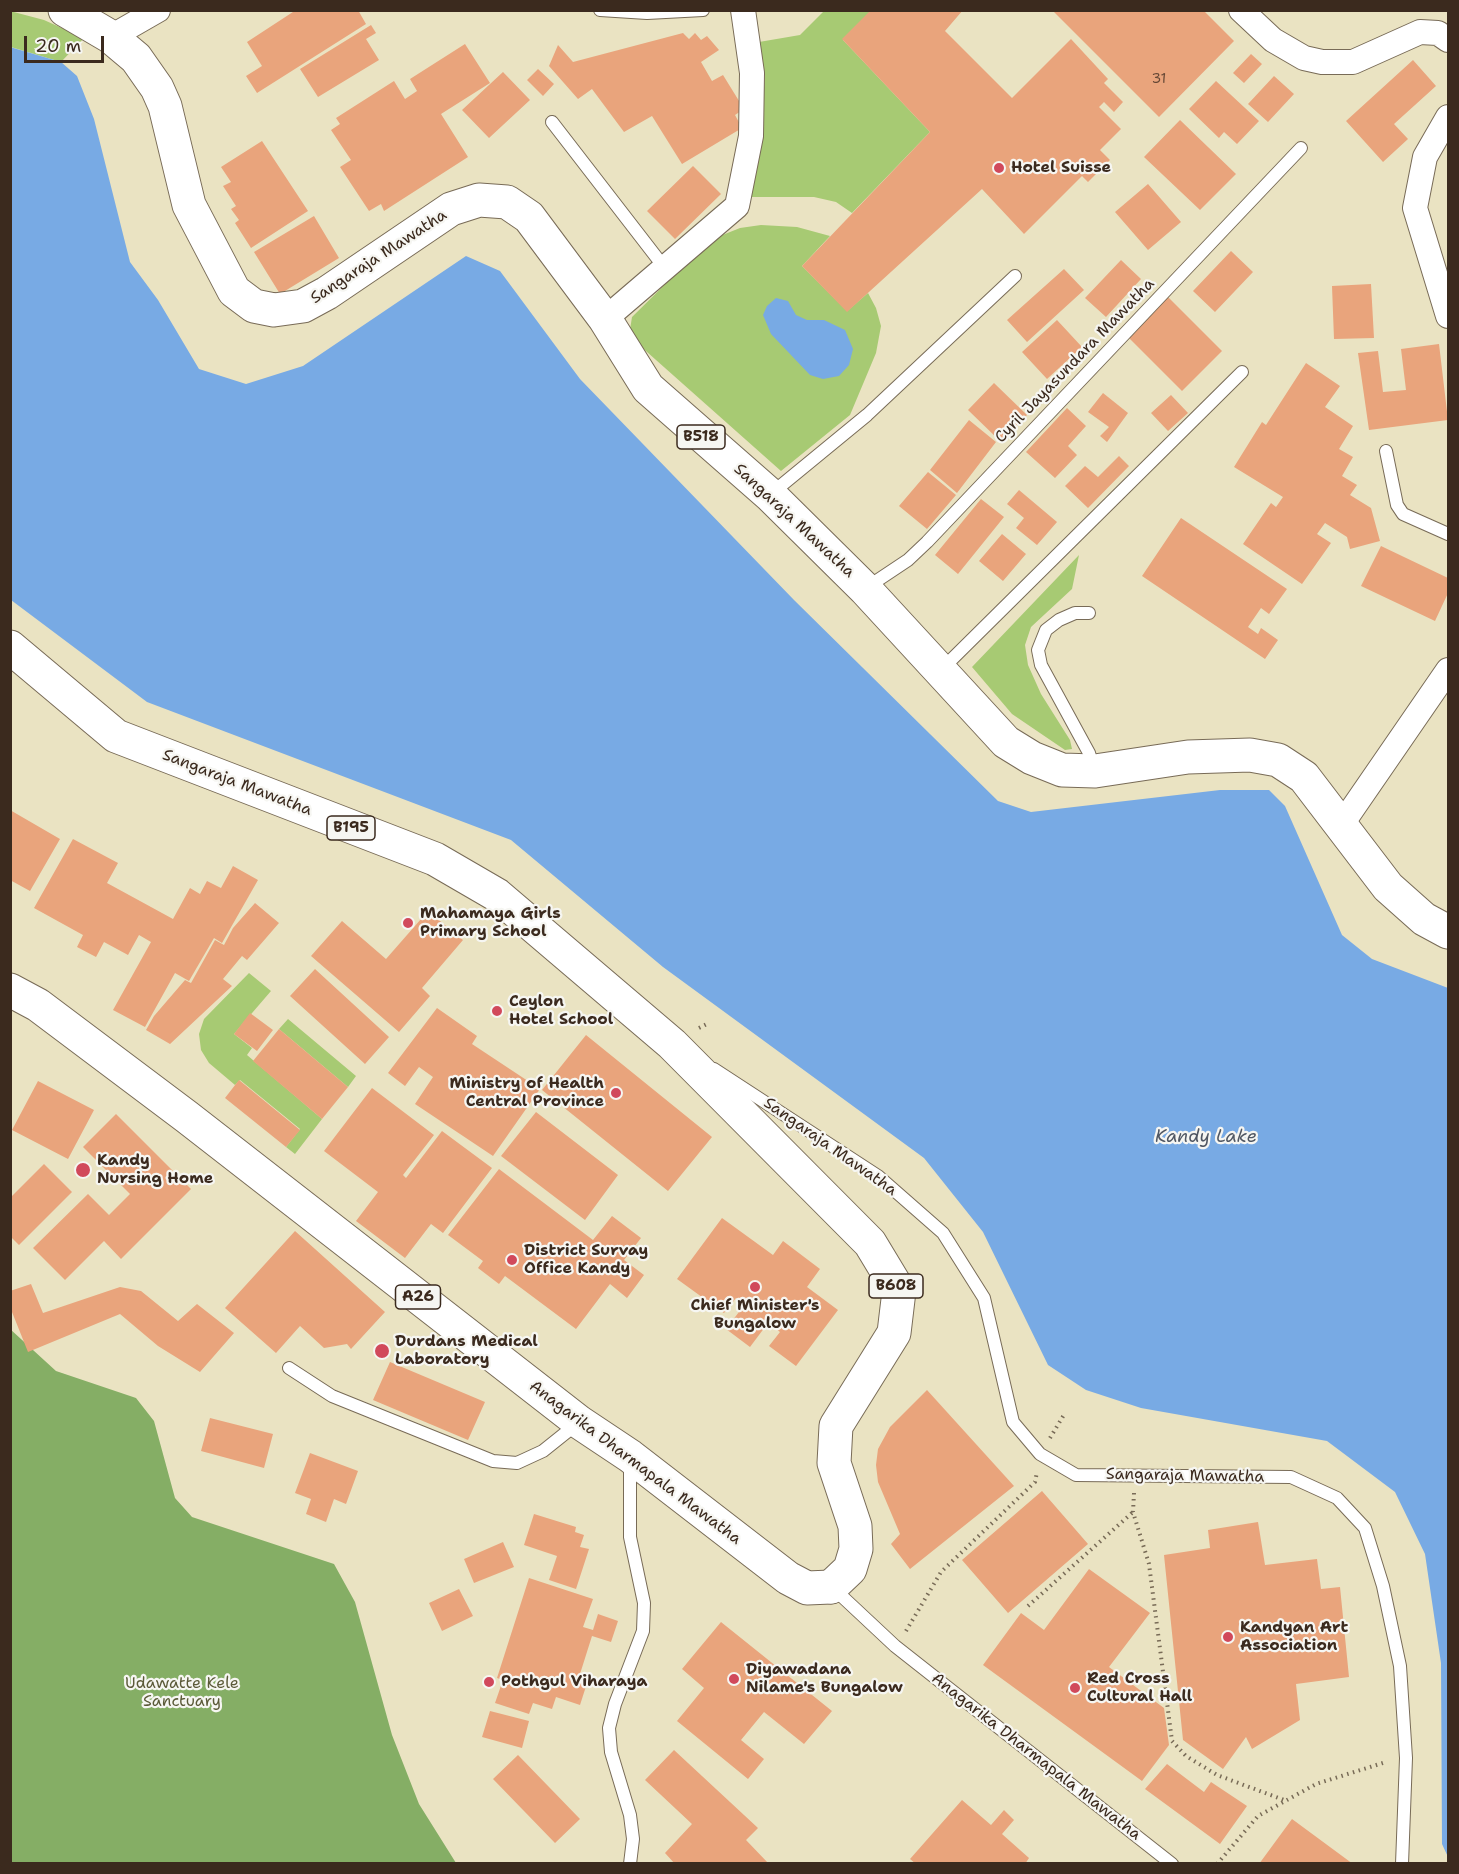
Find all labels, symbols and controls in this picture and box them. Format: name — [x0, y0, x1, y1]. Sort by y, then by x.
scale bar — [27, 24, 106, 62]
text: 20 m — [35, 34, 81, 58]
house number: 31 — [1152, 71, 1166, 87]
place label: Hotel Suisse — [1011, 158, 1111, 178]
marker: Hotel Suisse — [992, 161, 1006, 175]
street label: Sangaraja Mawatha — [307, 206, 451, 308]
street label: Cyril Jayasundara Mawatha — [991, 275, 1159, 447]
road number: B518 — [677, 425, 725, 449]
street label: Sangaraja Mawatha — [730, 460, 858, 582]
street label: Sangaraja Mawatha — [160, 746, 314, 820]
road number: B195 — [327, 816, 375, 840]
place label: Mahamaya Girls Primary School — [420, 904, 561, 942]
marker: Mahamaya Girls Primary School — [401, 916, 415, 930]
place label: Ceylon Hotel School — [509, 992, 613, 1030]
marker: Ceylon Hotel School — [490, 1004, 504, 1018]
place label: Ministry of Health Central Province — [450, 1074, 604, 1112]
marker: Ministry of Health Central Province — [609, 1086, 623, 1100]
street label: Sangaraja Mawatha — [760, 1094, 900, 1200]
water label: Kandy Lake — [1155, 1126, 1257, 1148]
place label: Kandy Nursing Home — [97, 1151, 213, 1189]
marker: Kandy Nursing Home — [74, 1161, 92, 1179]
place label: District Survay Office Kandy — [524, 1241, 648, 1279]
marker: District Survay Office Kandy — [505, 1253, 519, 1267]
road number: B608 — [869, 1274, 923, 1298]
marker: Chief Minister's Bungalow — [748, 1280, 762, 1294]
road number: A26 — [396, 1285, 440, 1309]
place label: Chief Minister's Bungalow — [691, 1296, 819, 1334]
place label: Durdans Medical Laboratory — [395, 1332, 538, 1370]
marker: Durdans Medical Laboratory — [373, 1342, 391, 1360]
street label: Anagarika Dharmapala Mawatha — [525, 1377, 745, 1549]
street label: Sangaraja Mawatha — [1106, 1465, 1264, 1487]
place label: Kandyan Art Association — [1240, 1618, 1348, 1656]
marker: Kandyan Art Association — [1221, 1630, 1235, 1644]
place label: Diyawadana Nilame's Bungalow — [746, 1660, 903, 1698]
street label: Anagarika Dharmapala Mawatha — [927, 1669, 1145, 1845]
place label: Red Cross Cultural Hall — [1087, 1669, 1192, 1707]
place label: Pothgul Viharaya — [501, 1672, 647, 1692]
marker: Diyawadana Nilame's Bungalow — [727, 1672, 741, 1686]
park label: Udawatte Kele Sanctuary — [125, 1674, 239, 1712]
marker: Pothgul Viharaya — [482, 1675, 496, 1689]
marker: Red Cross Cultural Hall — [1068, 1681, 1082, 1695]

